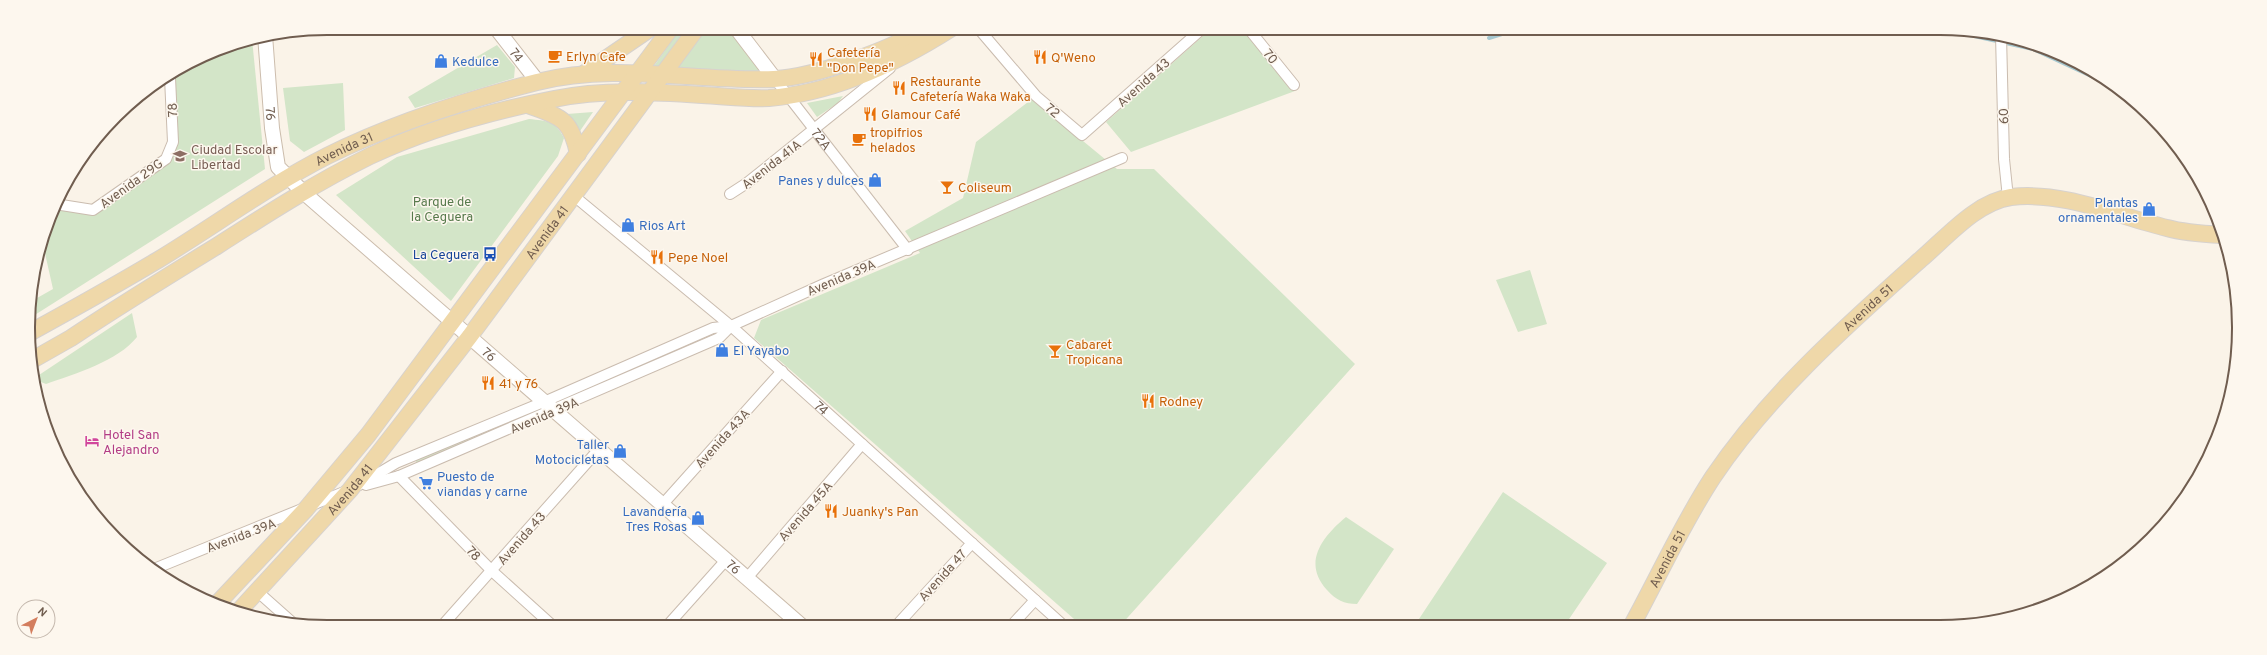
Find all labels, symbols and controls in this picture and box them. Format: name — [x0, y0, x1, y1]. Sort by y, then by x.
street label: 74 — [505, 46, 526, 66]
place label: Cafetería "Don Pepe" — [827, 46, 894, 77]
street label: 70 — [1259, 46, 1280, 68]
cafe icon: Erlyn Cafe — [547, 48, 563, 64]
restaurant icon: Q'Weno — [1032, 49, 1048, 65]
place label: Erlyn Cafe — [566, 50, 626, 66]
restaurant icon: Cafetería "Don Pepe" — [808, 51, 824, 67]
place label: Q'Weno — [1051, 51, 1096, 67]
shop icon: Kedulce — [433, 53, 449, 69]
place label: Kedulce — [452, 55, 499, 71]
street label: Avenida 43 — [1115, 56, 1174, 111]
place label: Restaurante Cafetería Waka Waka — [910, 75, 1031, 106]
restaurant icon: Restaurante Cafetería Waka Waka — [891, 80, 907, 96]
street label: 72 — [1041, 101, 1062, 122]
street label: 78 — [166, 102, 182, 117]
street label: 76 — [260, 106, 277, 121]
restaurant icon: Glamour Café — [862, 106, 878, 122]
place label: Glamour Café — [881, 108, 961, 124]
street label: 60 — [1997, 108, 2013, 124]
street label: 72A — [807, 126, 834, 154]
place label: tropifrios helados — [870, 126, 923, 157]
street label: Avenida 31 — [313, 130, 376, 171]
cafe icon: tropifrios helados — [851, 131, 867, 147]
street label: Avenida 41A — [739, 137, 805, 194]
place label: Ciudad Escolar Libertad — [191, 143, 278, 174]
school or university icon: Ciudad Escolar Libertad — [172, 148, 188, 164]
street label: Avenida 29G — [97, 156, 167, 213]
shop icon: Panes y dulces — [867, 172, 883, 188]
place label: Panes y dulces — [778, 174, 864, 190]
bar icon: Coliseum — [939, 179, 955, 195]
place label: Coliseum — [958, 181, 1012, 197]
park label: Parque de la Ceguera — [411, 195, 473, 226]
place label: Plantas ornamentales — [2058, 196, 2138, 227]
shop icon: Plantas ornamentales — [2141, 201, 2157, 217]
street label: Avenida 41 — [523, 203, 573, 263]
shop icon: Rios Art — [620, 217, 636, 233]
place label: Rios Art — [639, 219, 686, 235]
bus stop icon: La Ceguera — [482, 246, 498, 262]
place label: La Ceguera — [413, 248, 479, 264]
restaurant icon: Pepe Noel — [649, 249, 665, 265]
place label: Pepe Noel — [668, 251, 728, 267]
street label: Avenida 39A — [805, 257, 879, 301]
street label: Avenida 51 — [1840, 282, 1898, 336]
place label: Cabaret Tropicana — [1066, 338, 1123, 369]
shop icon: El Yayabo — [714, 342, 730, 358]
bar icon: Cabaret Tropicana — [1047, 343, 1063, 359]
place label: El Yayabo — [733, 344, 789, 360]
street label: 76 — [478, 345, 498, 366]
restaurant icon: 41 y 76 — [480, 375, 496, 391]
place label: 41 y 76 — [499, 377, 538, 393]
restaurant icon: Rodney — [1140, 393, 1156, 409]
street label: Avenida 39A — [508, 395, 582, 439]
place label: Rodney — [1159, 395, 1203, 411]
street label: 74 — [810, 399, 831, 420]
street label: Avenida 43A — [693, 406, 754, 472]
place label: Hotel San Alejandro — [103, 428, 160, 459]
hotel icon: Hotel San Alejandro — [84, 433, 100, 449]
place label: Taller Motocicletas — [535, 438, 609, 469]
shop icon: Taller Motocicletas — [612, 443, 628, 459]
street label: Avenida 41 — [325, 461, 377, 520]
place label: Puesto de viandas y carne — [437, 470, 528, 501]
supermarket icon: Puesto de viandas y carne — [418, 475, 434, 491]
street label: Avenida 45A — [776, 479, 837, 546]
restaurant icon: Juanky's Pan — [823, 503, 839, 519]
place label: Lavandería Tres Rosas — [622, 505, 687, 536]
place label: Juanky's Pan — [842, 505, 919, 521]
street label: Avenida 43 — [495, 509, 550, 569]
shop icon: Lavandería Tres Rosas — [690, 510, 706, 526]
street label: Avenida 39A — [205, 516, 279, 557]
street label: Avenida 51 — [1647, 528, 1690, 591]
street label: 78 — [462, 544, 483, 565]
street label: Avenida 47 — [916, 547, 971, 606]
street label: 76 — [722, 558, 743, 579]
north arrow — [16, 599, 56, 639]
text: N — [34, 604, 50, 620]

